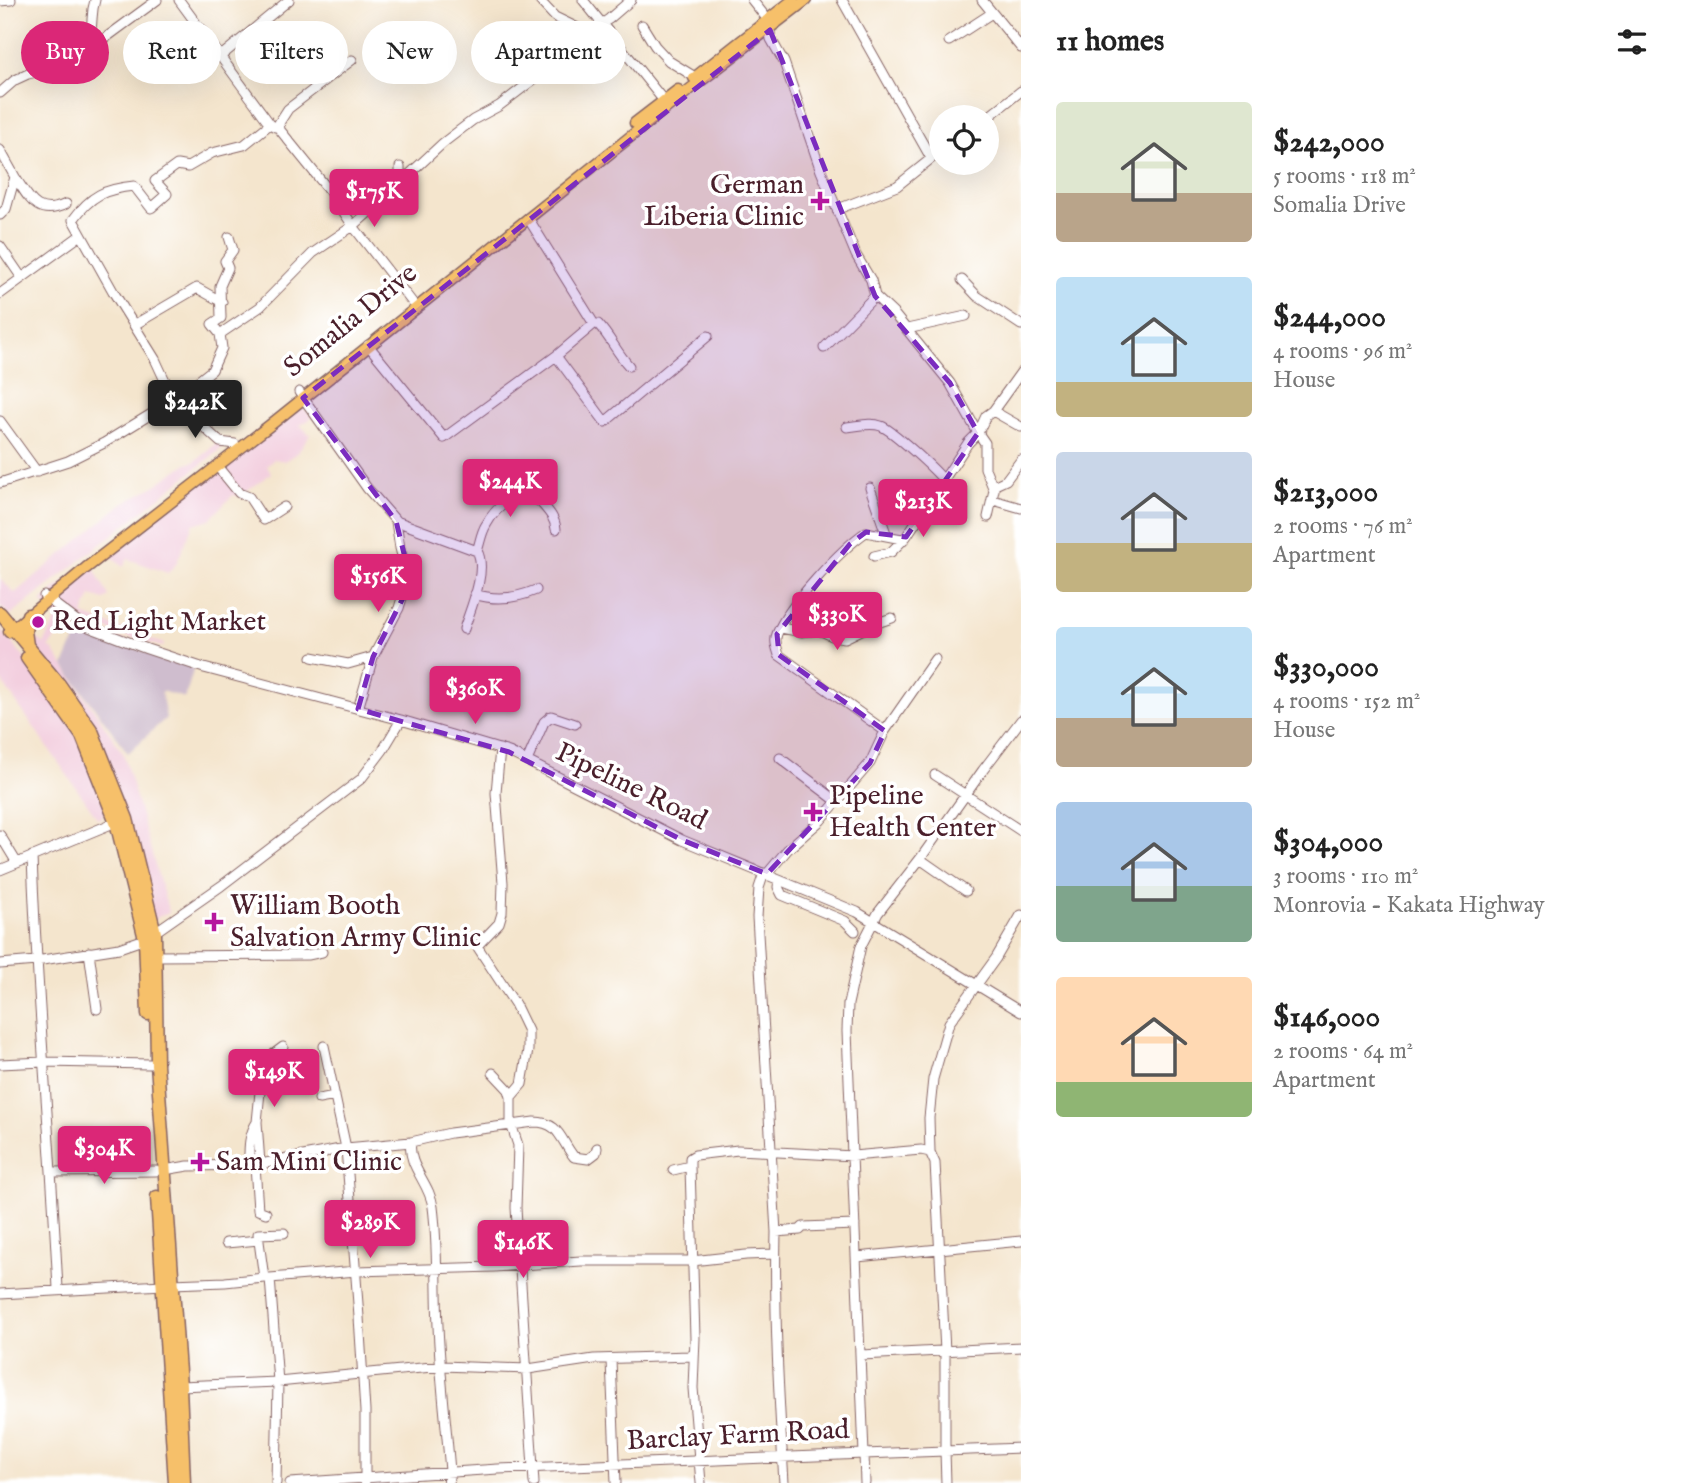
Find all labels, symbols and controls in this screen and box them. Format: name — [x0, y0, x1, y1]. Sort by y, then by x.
chip: Buy — [21, 21, 109, 84]
chip: Rent — [123, 21, 221, 84]
chip: Filters — [235, 21, 348, 84]
chip: New — [362, 21, 457, 84]
chip: Apartment — [471, 21, 626, 84]
text: 11 homes — [1056, 23, 1164, 61]
icon: filters — [1613, 23, 1651, 61]
map controls — [929, 105, 999, 175]
button: locate — [929, 105, 999, 175]
text: $242,000 — [1273, 124, 1385, 162]
icon: home — [1112, 130, 1196, 214]
text: 5 rooms · 118 m² — [1273, 162, 1416, 191]
place label: German Liberia Clinic — [643, 168, 804, 235]
pin: $175K — [325, 170, 423, 229]
text: $175K — [345, 177, 403, 206]
marker: German Liberia Clinic — [810, 191, 830, 211]
text: Somalia Drive — [1273, 191, 1406, 220]
street label: Somalia Drive — [277, 256, 425, 386]
text: $244,000 — [1273, 299, 1386, 337]
icon: home — [1112, 305, 1196, 389]
text: 4 rooms · 96 m² — [1273, 337, 1412, 366]
text: House — [1273, 366, 1335, 395]
pin: $242K — [146, 380, 244, 440]
text: $242K — [164, 388, 226, 417]
pin: $244K — [461, 460, 559, 519]
text: $244K — [479, 467, 541, 496]
text: $213,000 — [1273, 474, 1378, 512]
pin: $213K — [874, 480, 972, 539]
icon: home — [1112, 480, 1196, 564]
text: $213K — [894, 487, 952, 516]
text: 2 rooms · 76 m² — [1273, 512, 1413, 541]
text: Apartment — [1273, 541, 1376, 570]
pin: $156K — [329, 554, 427, 614]
text: $156K — [350, 562, 406, 591]
pin: $330K — [788, 592, 886, 652]
text: $330K — [808, 600, 866, 629]
place label: Red Light Market — [52, 605, 266, 640]
marker: Red Light Market — [30, 614, 46, 630]
text: $330,000 — [1273, 649, 1379, 687]
icon: home — [1112, 655, 1196, 739]
pin: $360K — [426, 666, 524, 726]
text: $360K — [446, 674, 504, 703]
text: 4 rooms · 152 m² — [1273, 687, 1420, 716]
text: House — [1273, 716, 1335, 745]
street label: Pipeline Road — [550, 735, 712, 839]
place label: Pipeline Health Center — [829, 779, 996, 846]
marker: Pipeline Health Center — [803, 802, 823, 822]
text: $304,000 — [1273, 824, 1383, 862]
icon: home — [1112, 830, 1196, 914]
text: 3 rooms · 110 m² — [1273, 862, 1418, 891]
place label: William Booth Salvation Army Clinic — [230, 889, 481, 956]
text: Monrovia - Kakata Highway — [1273, 891, 1545, 920]
marker: William Booth Salvation Army Clinic — [204, 912, 224, 932]
text: $146,000 — [1273, 999, 1380, 1037]
icon: home — [1112, 1005, 1196, 1089]
text: 2 rooms · 64 m² — [1273, 1037, 1413, 1066]
pin: $149K — [225, 1050, 323, 1109]
text: $149K — [244, 1057, 304, 1086]
text: Apartment — [1273, 1066, 1376, 1095]
pin: $304K — [55, 1126, 153, 1186]
text: $304K — [74, 1134, 134, 1163]
place label: Sam Mini Clinic — [216, 1145, 402, 1180]
marker: Sam Mini Clinic — [190, 1152, 210, 1172]
pin: $289K — [321, 1200, 419, 1260]
text: $289K — [340, 1208, 400, 1237]
pin: $146K — [474, 1220, 572, 1280]
text: $146K — [494, 1228, 552, 1257]
street label: Barclay Farm Road — [626, 1413, 850, 1459]

